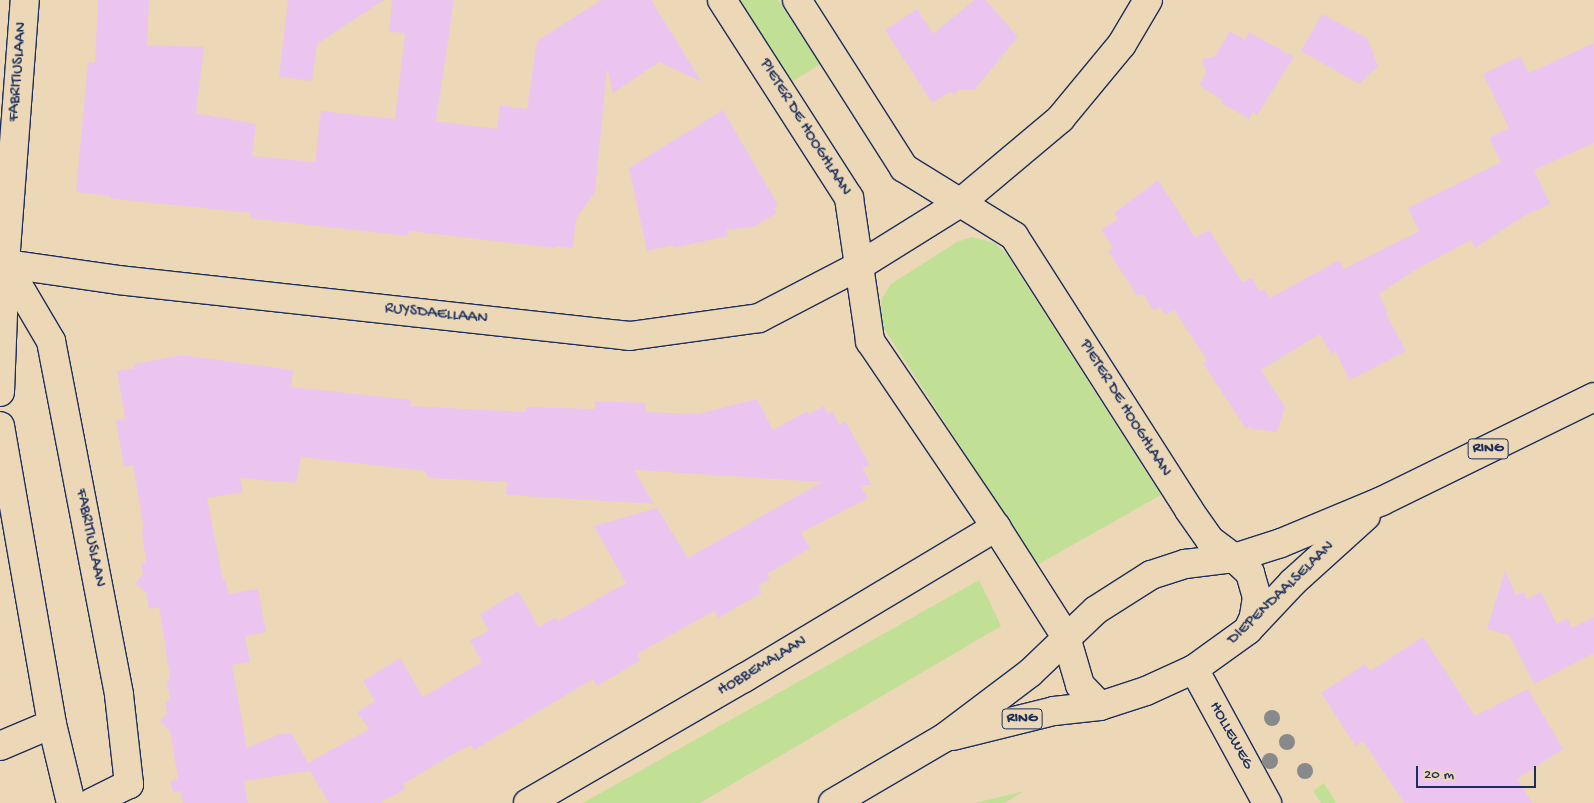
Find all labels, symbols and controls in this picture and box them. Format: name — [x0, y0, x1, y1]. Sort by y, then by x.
street label: FABRITIUSLAAN — [5, 21, 33, 123]
street label: PIETER DE HOOGHLAAN — [754, 56, 854, 200]
street label: RUYSDAELLAAN — [384, 300, 488, 330]
street label: PIETER DE HOOGHLAAN — [1074, 337, 1174, 481]
road number: RING — [1467, 436, 1509, 462]
street label: FABRITIUSLAAN — [70, 487, 108, 589]
street label: DIEPENDAALSELAAN — [1225, 538, 1339, 650]
street label: HOBBEMALAAN — [715, 633, 811, 701]
street label: HOLLEWEG — [1204, 699, 1256, 773]
road number: RING — [1001, 706, 1043, 732]
scale bar — [1419, 756, 1539, 788]
text: 20 m — [1424, 766, 1454, 784]

